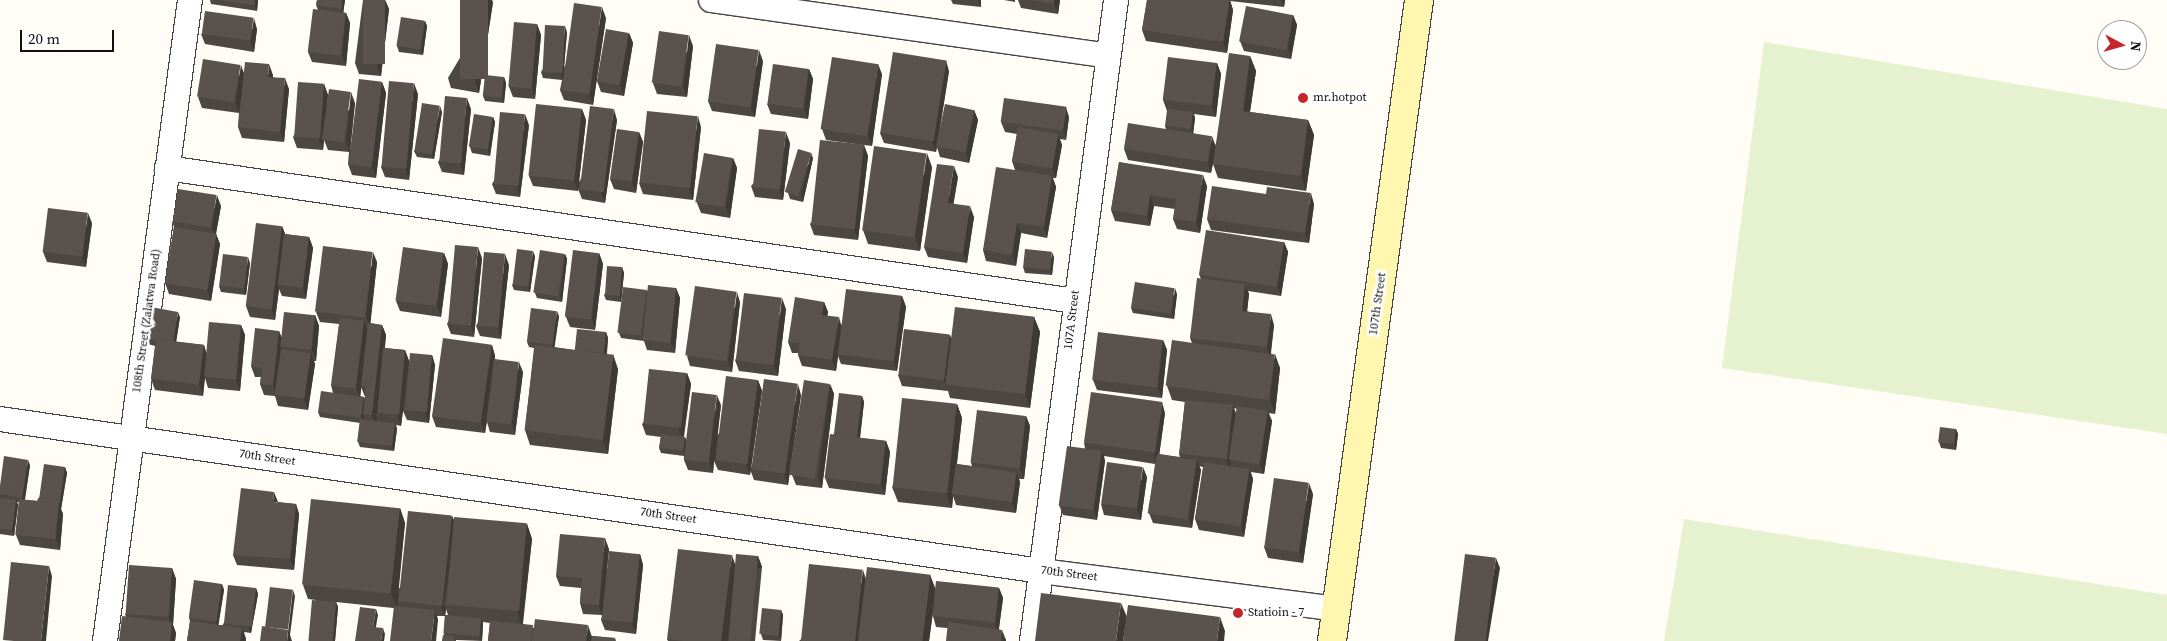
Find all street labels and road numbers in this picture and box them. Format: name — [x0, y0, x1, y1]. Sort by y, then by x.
street label: 108th Street (Zalatwa Road) — [130, 248, 164, 394]
street label: 107th Street — [1366, 272, 1390, 336]
street label: 107A Street — [1061, 289, 1083, 351]
street label: 70th Street — [238, 447, 296, 469]
street label: 70th Street — [639, 505, 697, 527]
street label: 70th Street — [1040, 563, 1098, 585]

